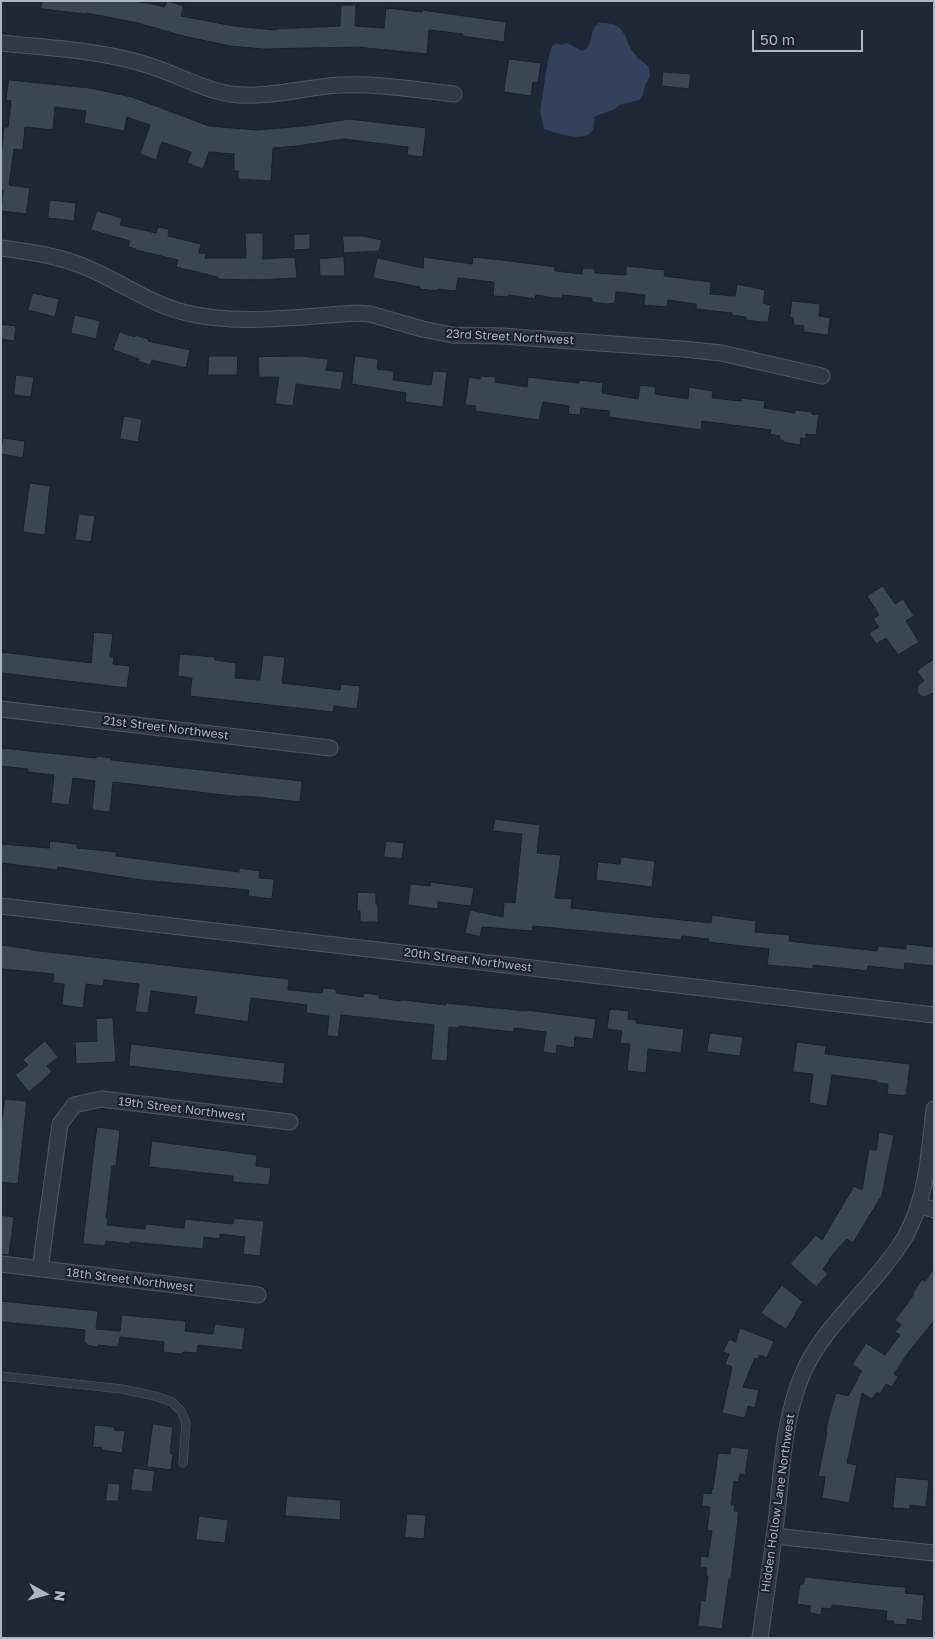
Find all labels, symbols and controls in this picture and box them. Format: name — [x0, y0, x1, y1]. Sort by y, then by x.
scale bar — [755, 20, 866, 52]
text: 50 m — [760, 30, 795, 48]
street label: 23rd Street Northwest — [445, 326, 575, 348]
street label: 21st Street Northwest — [102, 713, 230, 743]
street label: 20th Street Northwest — [403, 945, 533, 975]
street label: 19th Street Northwest — [118, 1094, 246, 1124]
street label: 18th Street Northwest — [66, 1265, 194, 1295]
street label: Hidden Hollow Lane Northwest — [758, 1413, 798, 1593]
north arrow — [20, 1569, 70, 1619]
text: N — [51, 1590, 69, 1602]

